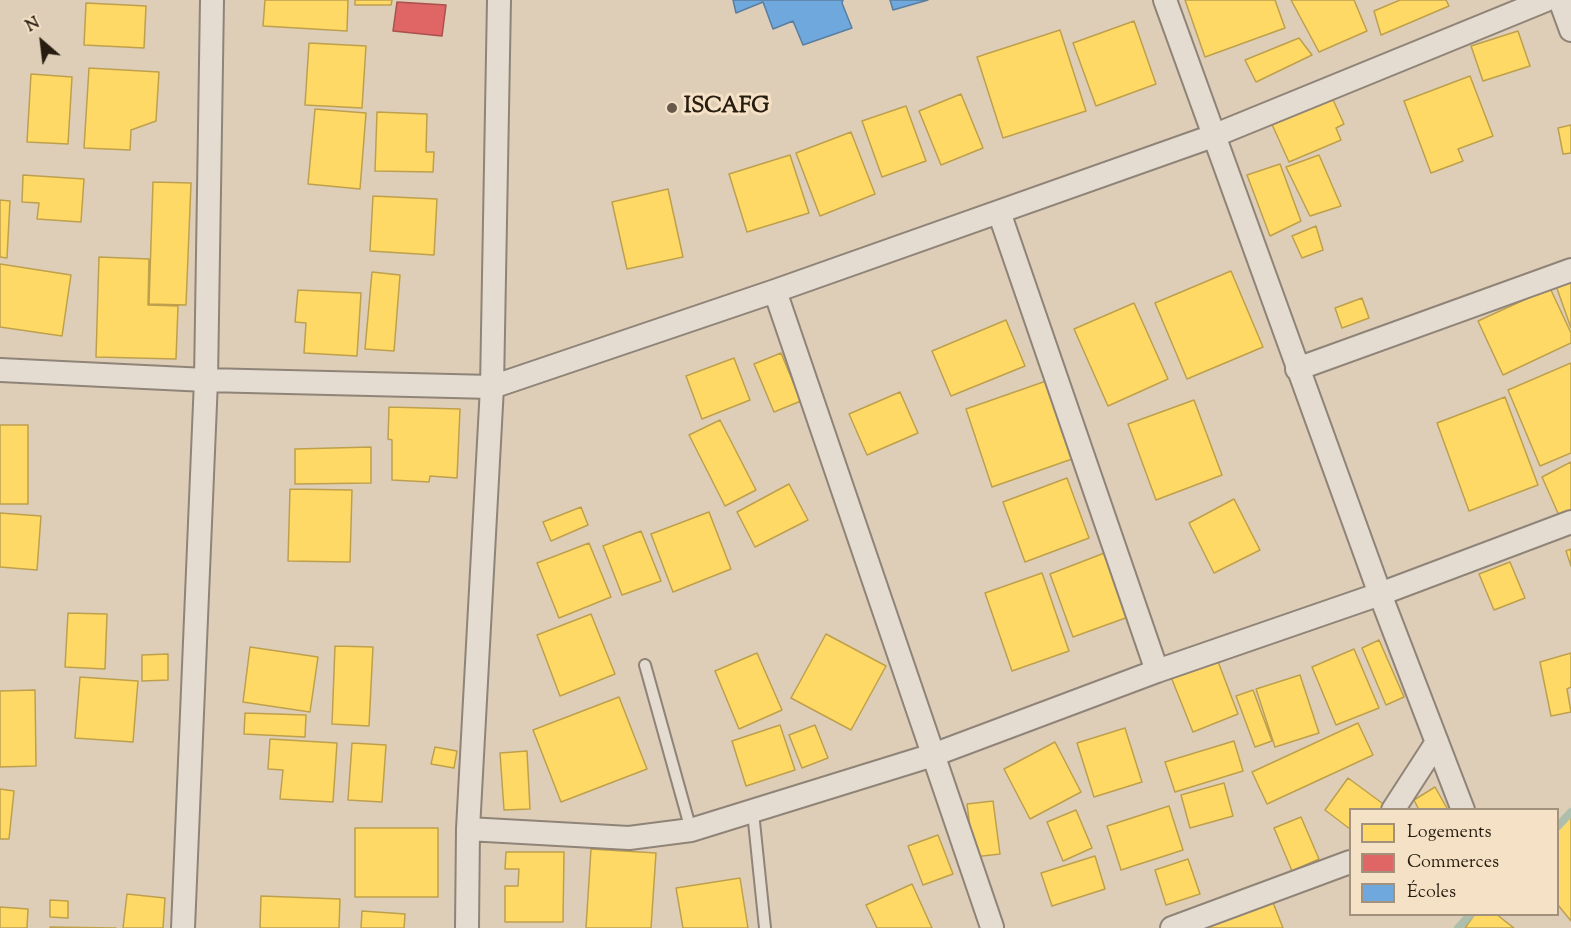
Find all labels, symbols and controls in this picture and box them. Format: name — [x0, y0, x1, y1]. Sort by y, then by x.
north arrow — [12, 12, 72, 72]
text: N — [22, 13, 44, 39]
place label: ISCAFG — [684, 95, 769, 121]
marker: ISCAFG — [665, 101, 679, 115]
legend — [1349, 808, 1559, 916]
text: Logements — [1407, 820, 1492, 846]
text: Commerces — [1407, 850, 1499, 876]
text: Écoles — [1407, 880, 1456, 906]

